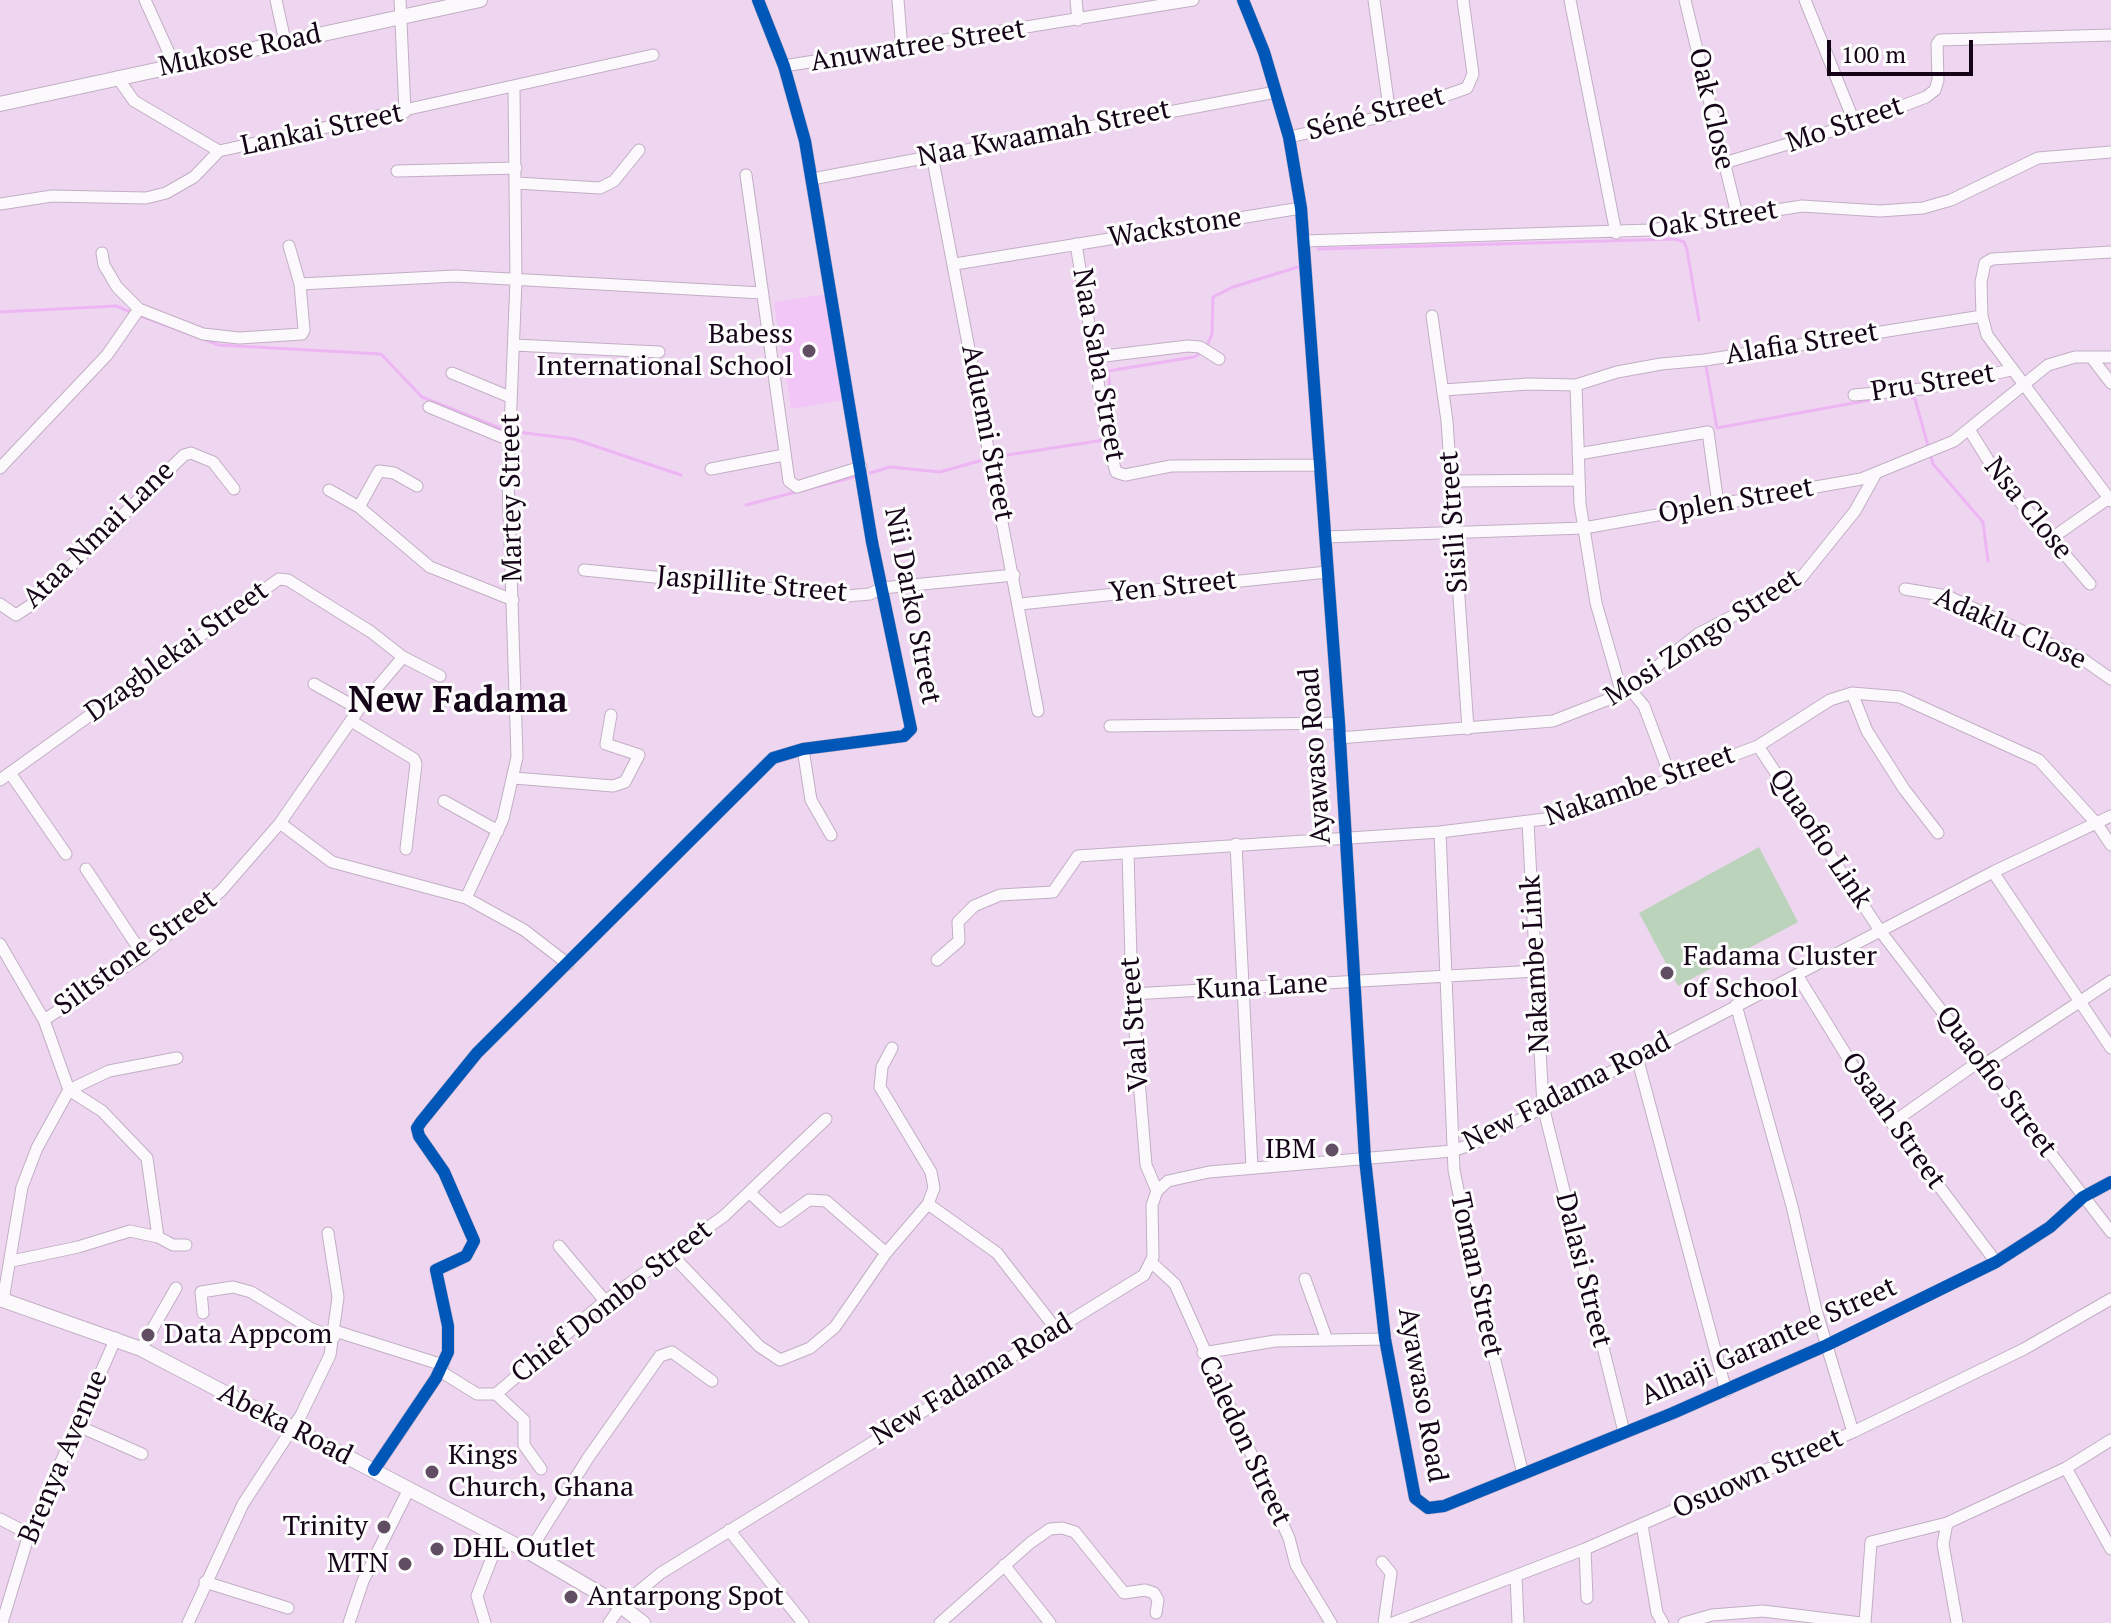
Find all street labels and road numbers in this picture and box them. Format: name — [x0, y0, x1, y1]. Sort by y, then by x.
street label: Anuwatree Street — [808, 12, 1028, 80]
street label: Mukose Road — [156, 17, 324, 85]
street label: Oak Close — [1681, 45, 1741, 173]
street label: Séné Street — [1303, 79, 1449, 149]
street label: Mo Street — [1782, 89, 1908, 161]
street label: Naa Kwaamah Street — [915, 93, 1173, 175]
street label: Lankai Street — [238, 96, 406, 164]
street label: Oak Street — [1646, 193, 1780, 247]
street label: Wackstone — [1106, 201, 1244, 255]
street label: Naa Saba Street — [1064, 266, 1132, 464]
street label: Alafia Street — [1723, 315, 1881, 373]
street label: Aduemi Street — [953, 342, 1021, 524]
street label: Pru Street — [1869, 357, 1997, 409]
street label: Martey Street — [494, 413, 530, 583]
street label: Sisili Street — [1432, 450, 1476, 594]
street label: Nsa Close — [1977, 451, 2079, 567]
street label: Ataa Nmai Lane — [16, 454, 182, 616]
street label: Oplen Street — [1656, 471, 1816, 531]
street label: Nii Darko Street — [876, 505, 948, 707]
street label: Jaspillite Street — [655, 560, 849, 610]
street label: Mosi Zongo Street — [1599, 562, 1807, 714]
street label: Yen Street — [1108, 564, 1238, 610]
street label: Dzagblekai Street — [79, 574, 275, 730]
street label: Adaklu Close — [1929, 581, 2091, 677]
street label: Ayawaso Road — [1293, 667, 1339, 845]
street label: Nakambe Street — [1541, 738, 1739, 834]
street label: Quaofio Link — [1761, 763, 1879, 915]
street label: Nakambe Link — [1515, 874, 1557, 1054]
street label: Siltstone Street — [48, 883, 224, 1023]
street label: Vaal Street — [1114, 955, 1156, 1093]
street label: Kuna Lane — [1195, 967, 1329, 1007]
street label: Quaofio Street — [1928, 1000, 2064, 1164]
street label: New Fadama Road — [1458, 1025, 1676, 1159]
street label: Osaah Street — [1834, 1046, 1952, 1196]
street label: Dalasi Street — [1548, 1189, 1618, 1351]
street label: Toman Street — [1442, 1190, 1510, 1360]
street label: Chief Dombo Street — [505, 1213, 719, 1391]
street label: Alhaji Garantee Street — [1636, 1270, 1902, 1414]
street label: Ayawaso Road — [1390, 1305, 1454, 1485]
street label: New Fadama Road — [865, 1307, 1079, 1453]
street label: Caledon Street — [1190, 1351, 1298, 1531]
street label: Brenya Avenue — [12, 1365, 116, 1549]
street label: Abeka Road — [212, 1377, 358, 1473]
street label: Osuown Street — [1668, 1422, 1848, 1526]

